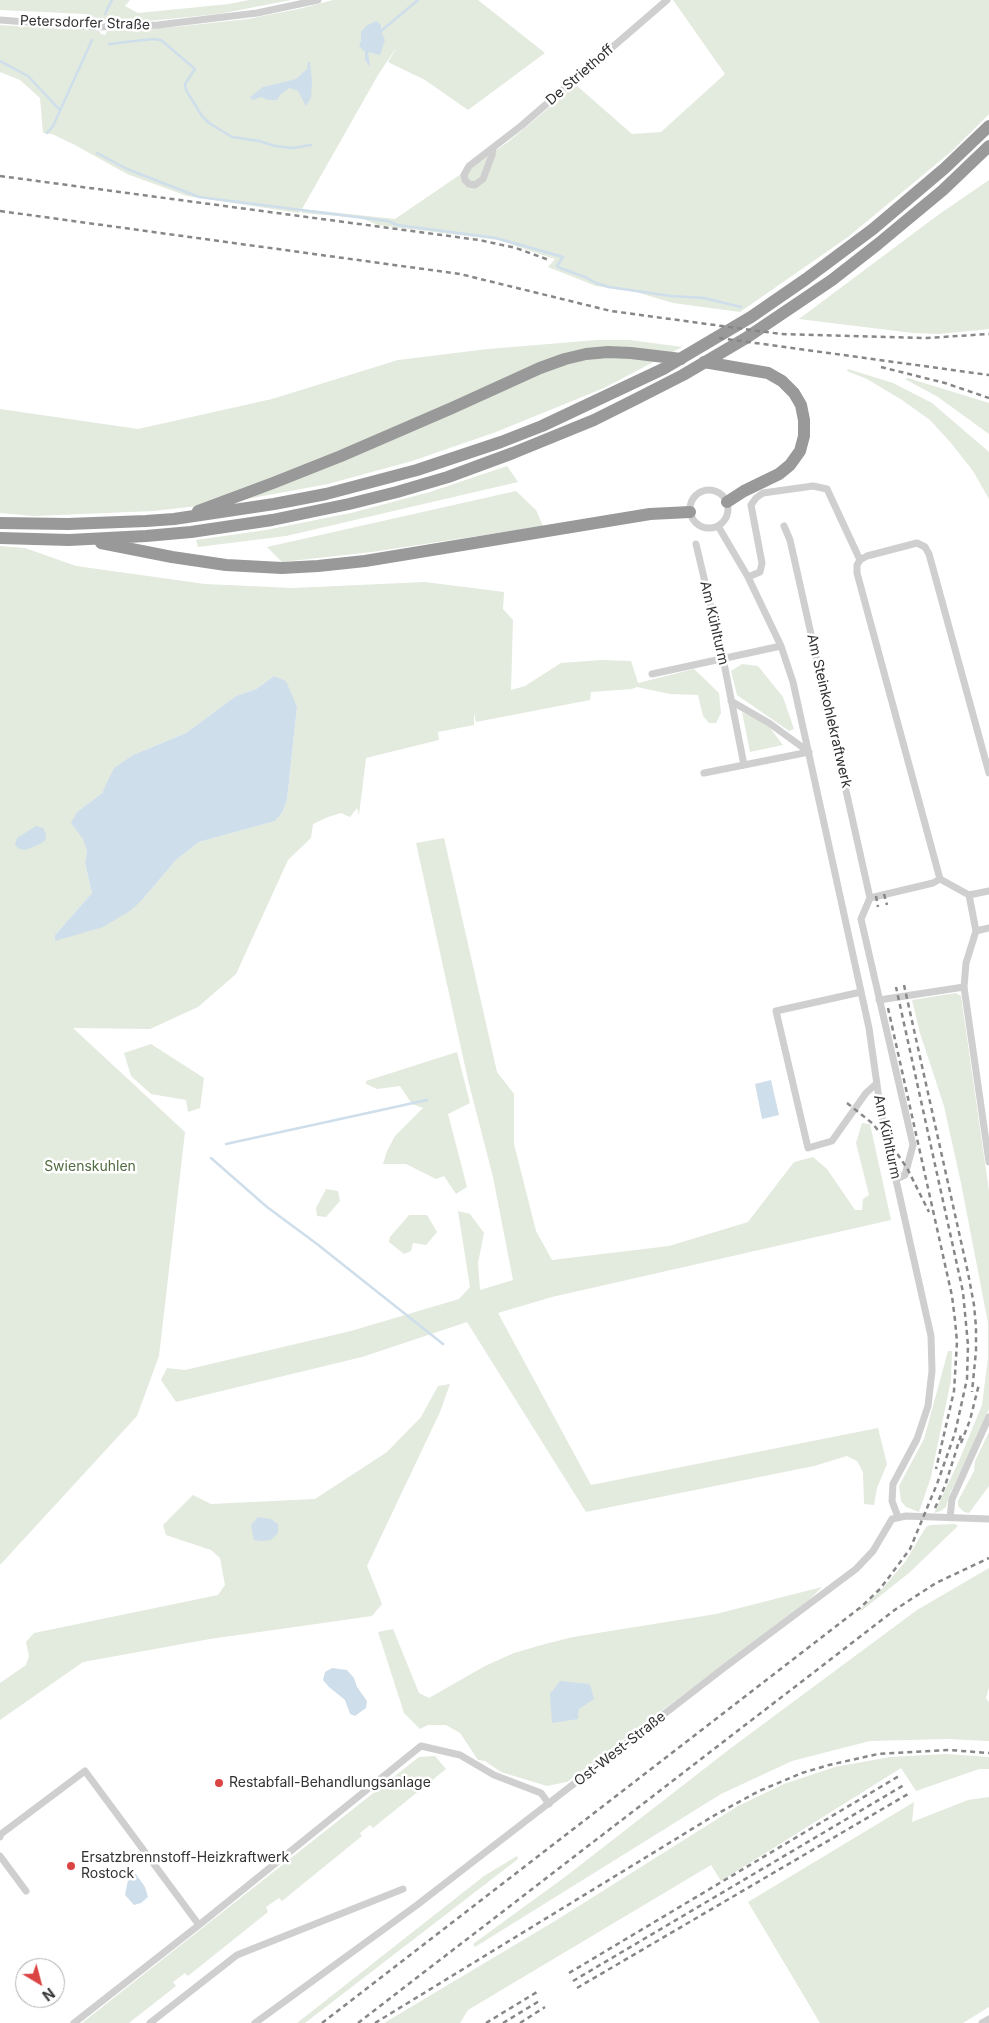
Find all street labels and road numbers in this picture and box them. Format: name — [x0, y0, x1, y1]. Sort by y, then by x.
street label: Petersdorfer Straße — [20, 12, 150, 34]
street label: De Striethoff — [543, 41, 617, 109]
street label: Am Kühlturm — [696, 579, 732, 667]
street label: Am Steinkohlekraftwerk — [803, 632, 855, 790]
street label: Am Kühlturm — [870, 1093, 904, 1181]
street label: Ost-West-Straße — [571, 1708, 669, 1790]

